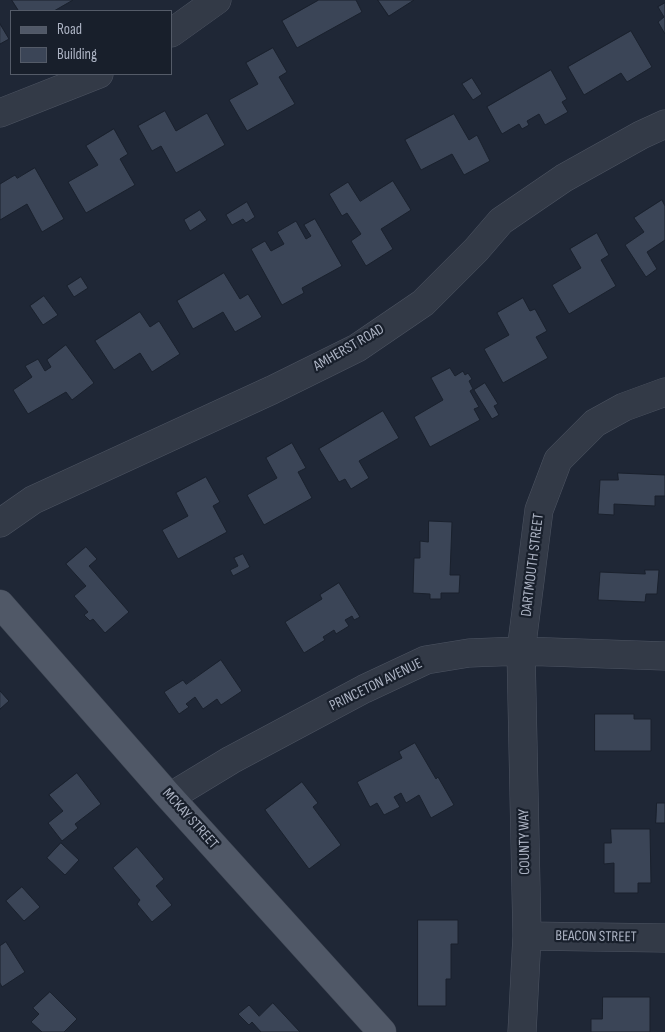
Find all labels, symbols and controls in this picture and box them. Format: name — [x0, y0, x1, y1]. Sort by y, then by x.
legend — [10, 10, 172, 75]
text: Road — [57, 20, 82, 39]
text: Building — [57, 45, 97, 64]
street label: AMHERST ROAD — [310, 321, 388, 375]
street label: DARTMOUTH STREET — [518, 512, 548, 618]
street label: PRINCETON AVENUE — [327, 655, 425, 715]
street label: MCKAY STREET — [158, 785, 222, 853]
street label: COUNTY WAY — [515, 809, 535, 875]
street label: BEACON STREET — [555, 927, 637, 947]

